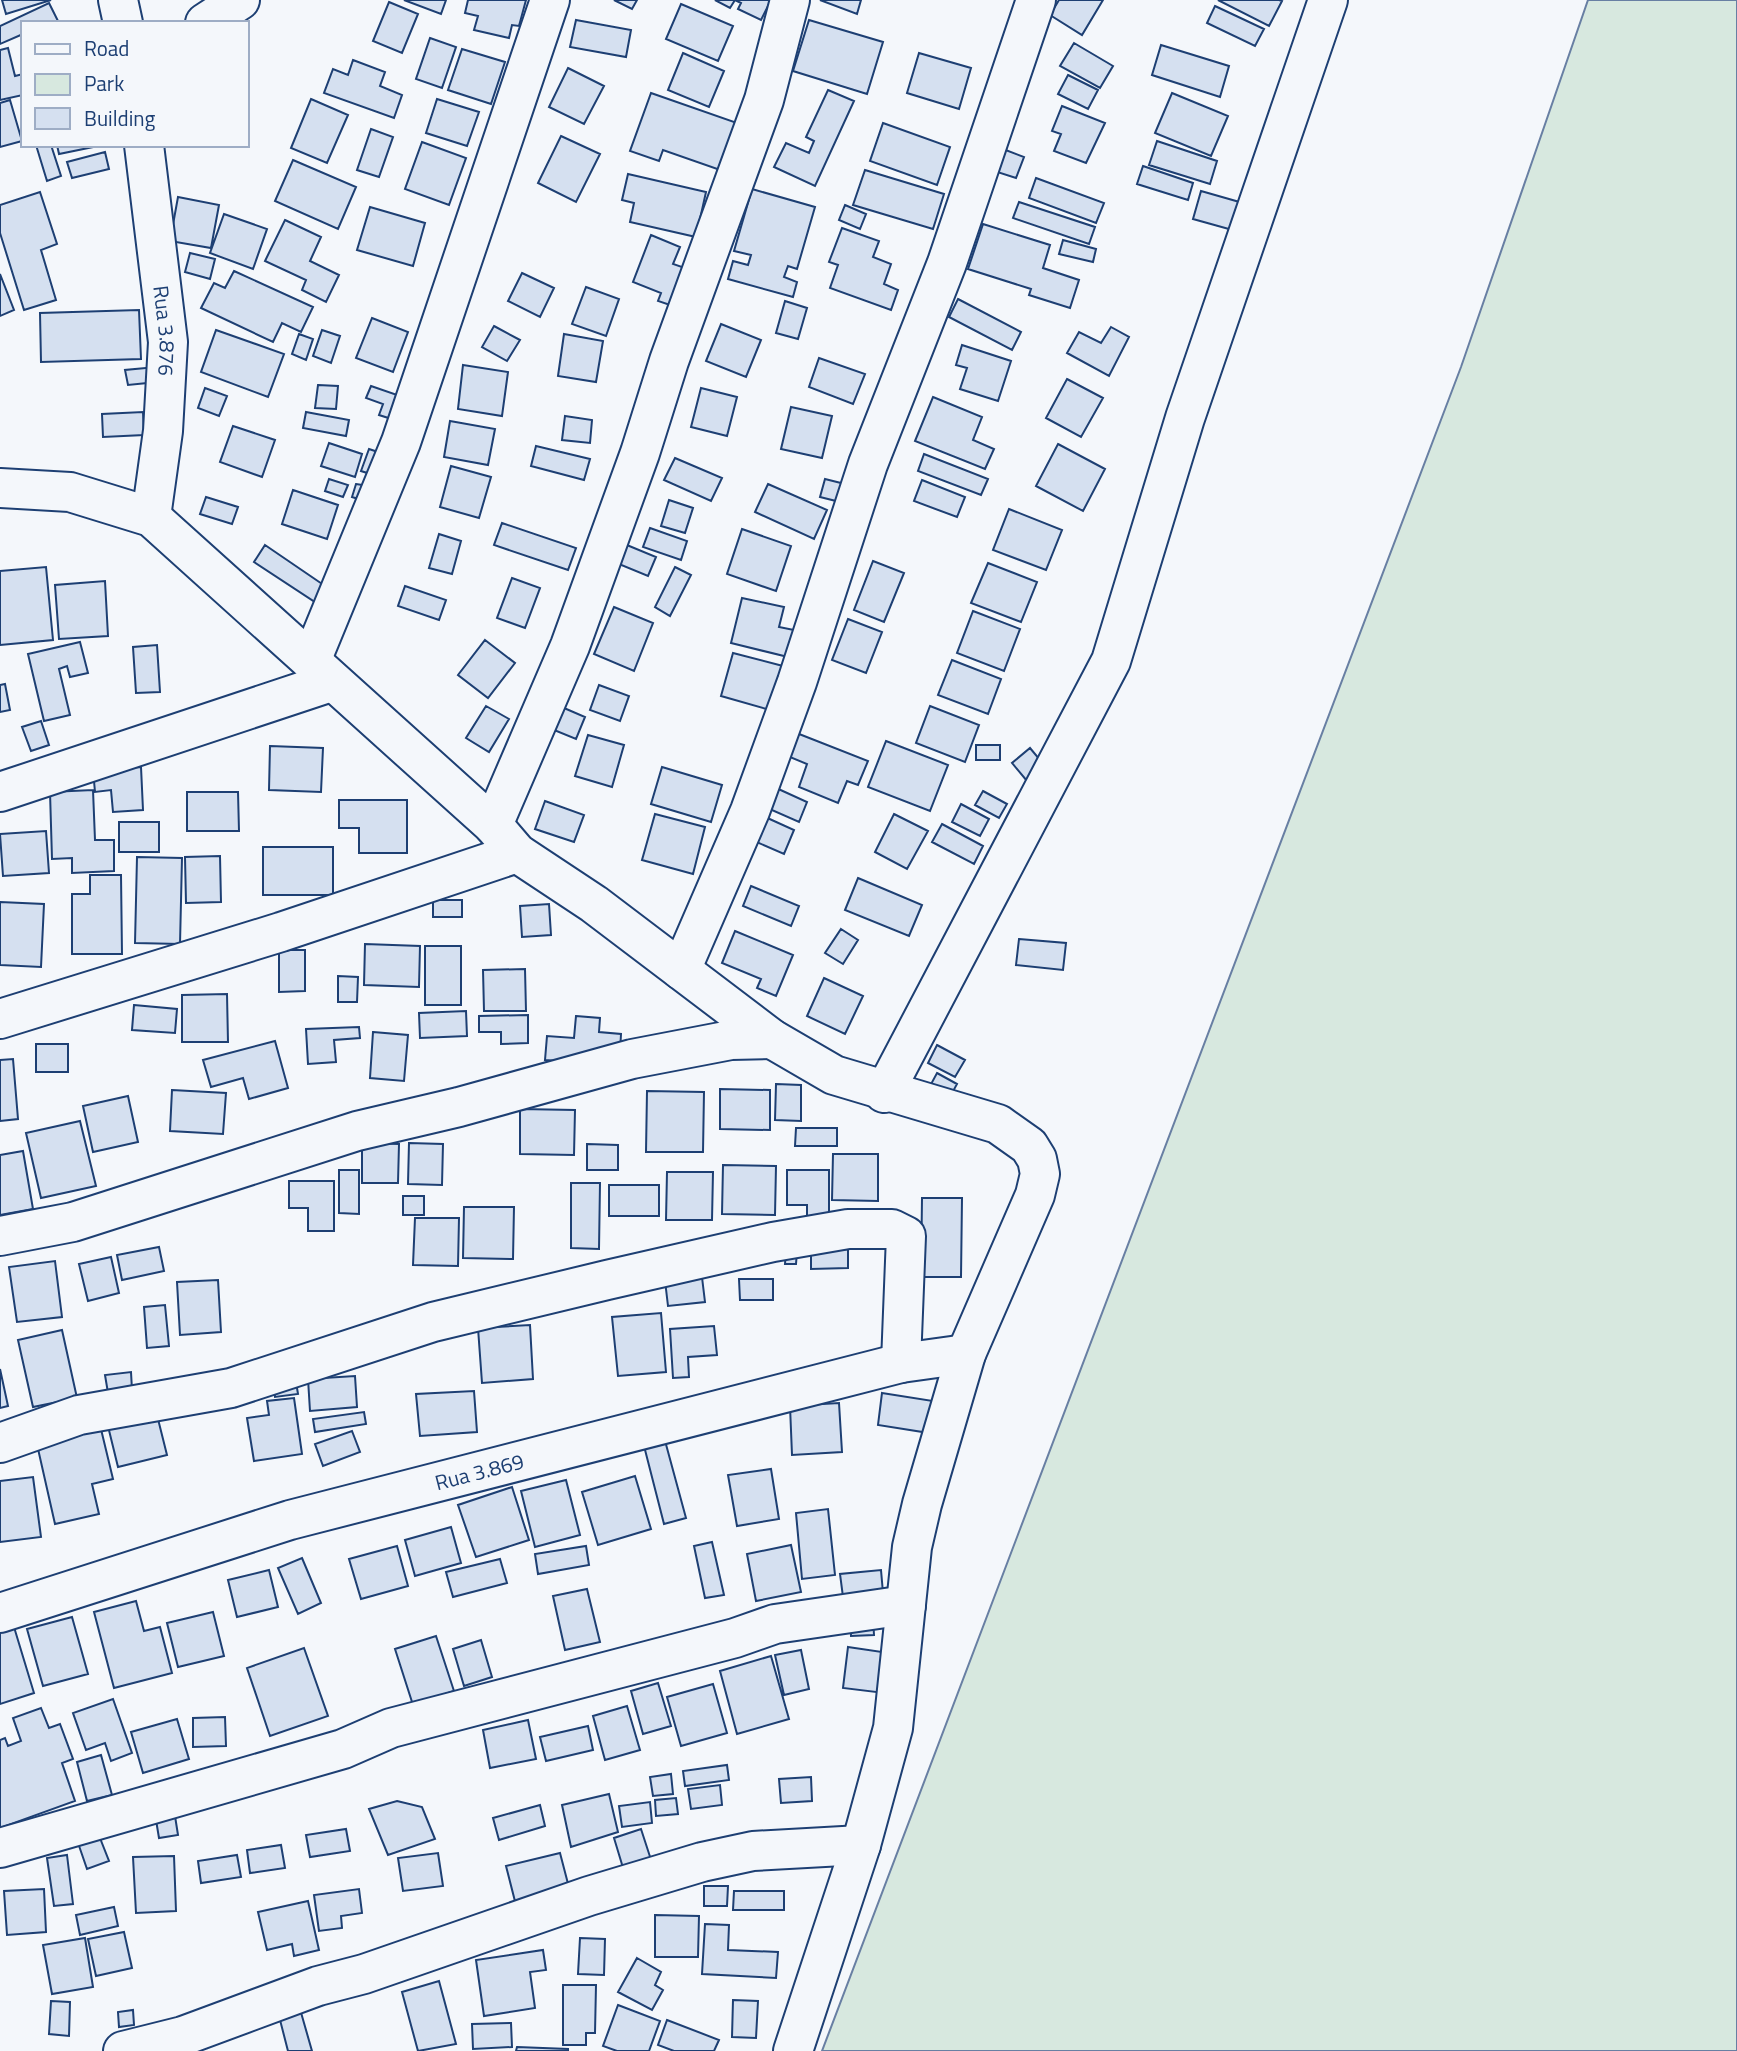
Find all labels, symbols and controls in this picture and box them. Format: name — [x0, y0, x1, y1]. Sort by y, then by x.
legend — [21, 21, 248, 147]
text: Road — [84, 32, 129, 64]
text: Park — [84, 67, 124, 99]
text: Building — [84, 102, 156, 134]
street label: Rua 3.876 — [145, 284, 184, 377]
street label: Rua 3.869 — [431, 1445, 527, 1498]

